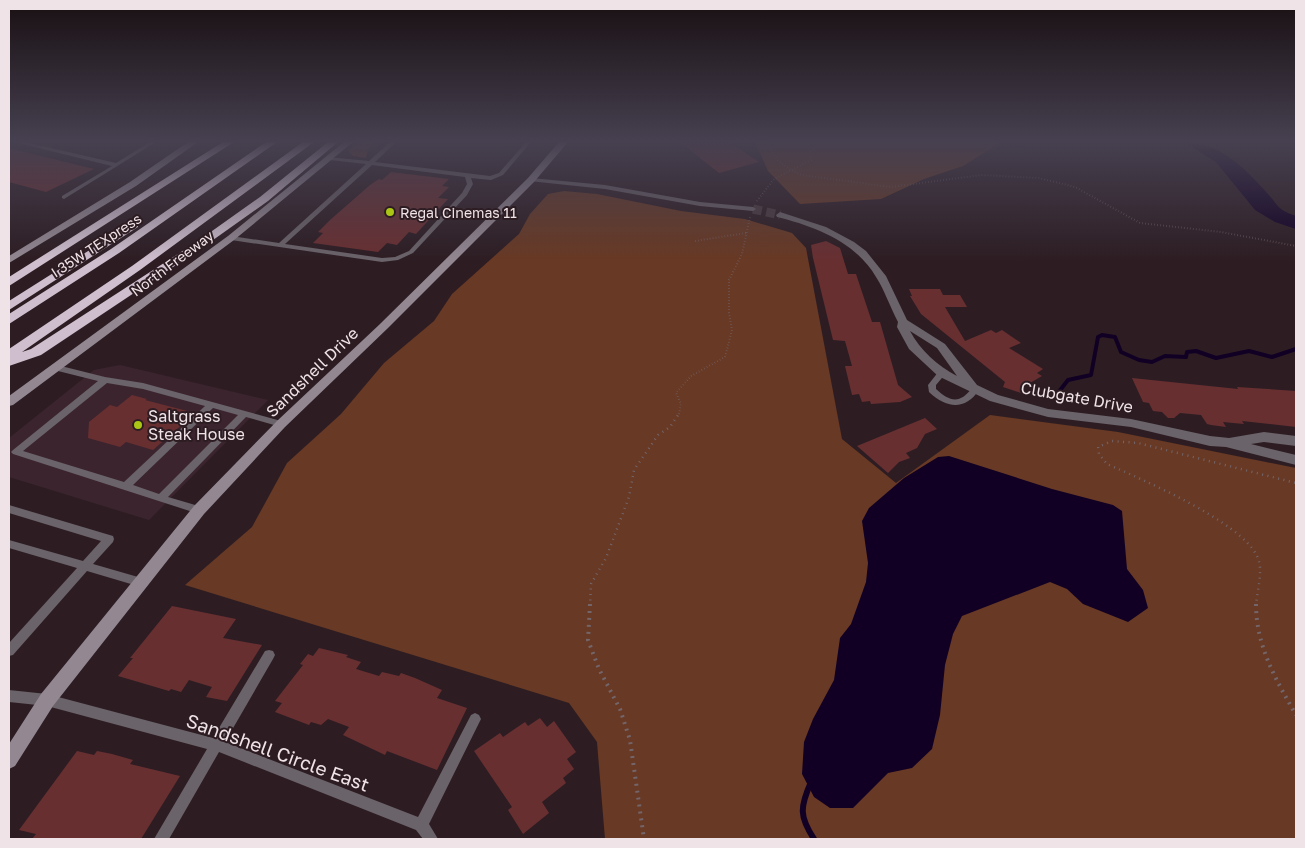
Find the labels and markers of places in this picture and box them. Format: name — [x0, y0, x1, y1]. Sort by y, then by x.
place label: Regal Cinemas 11 — [400, 204, 517, 221]
marker: Regal Cinemas 11 — [384, 206, 396, 218]
place label: Saltgrass Steak House — [148, 406, 245, 444]
marker: Saltgrass Steak House — [132, 419, 144, 431]

